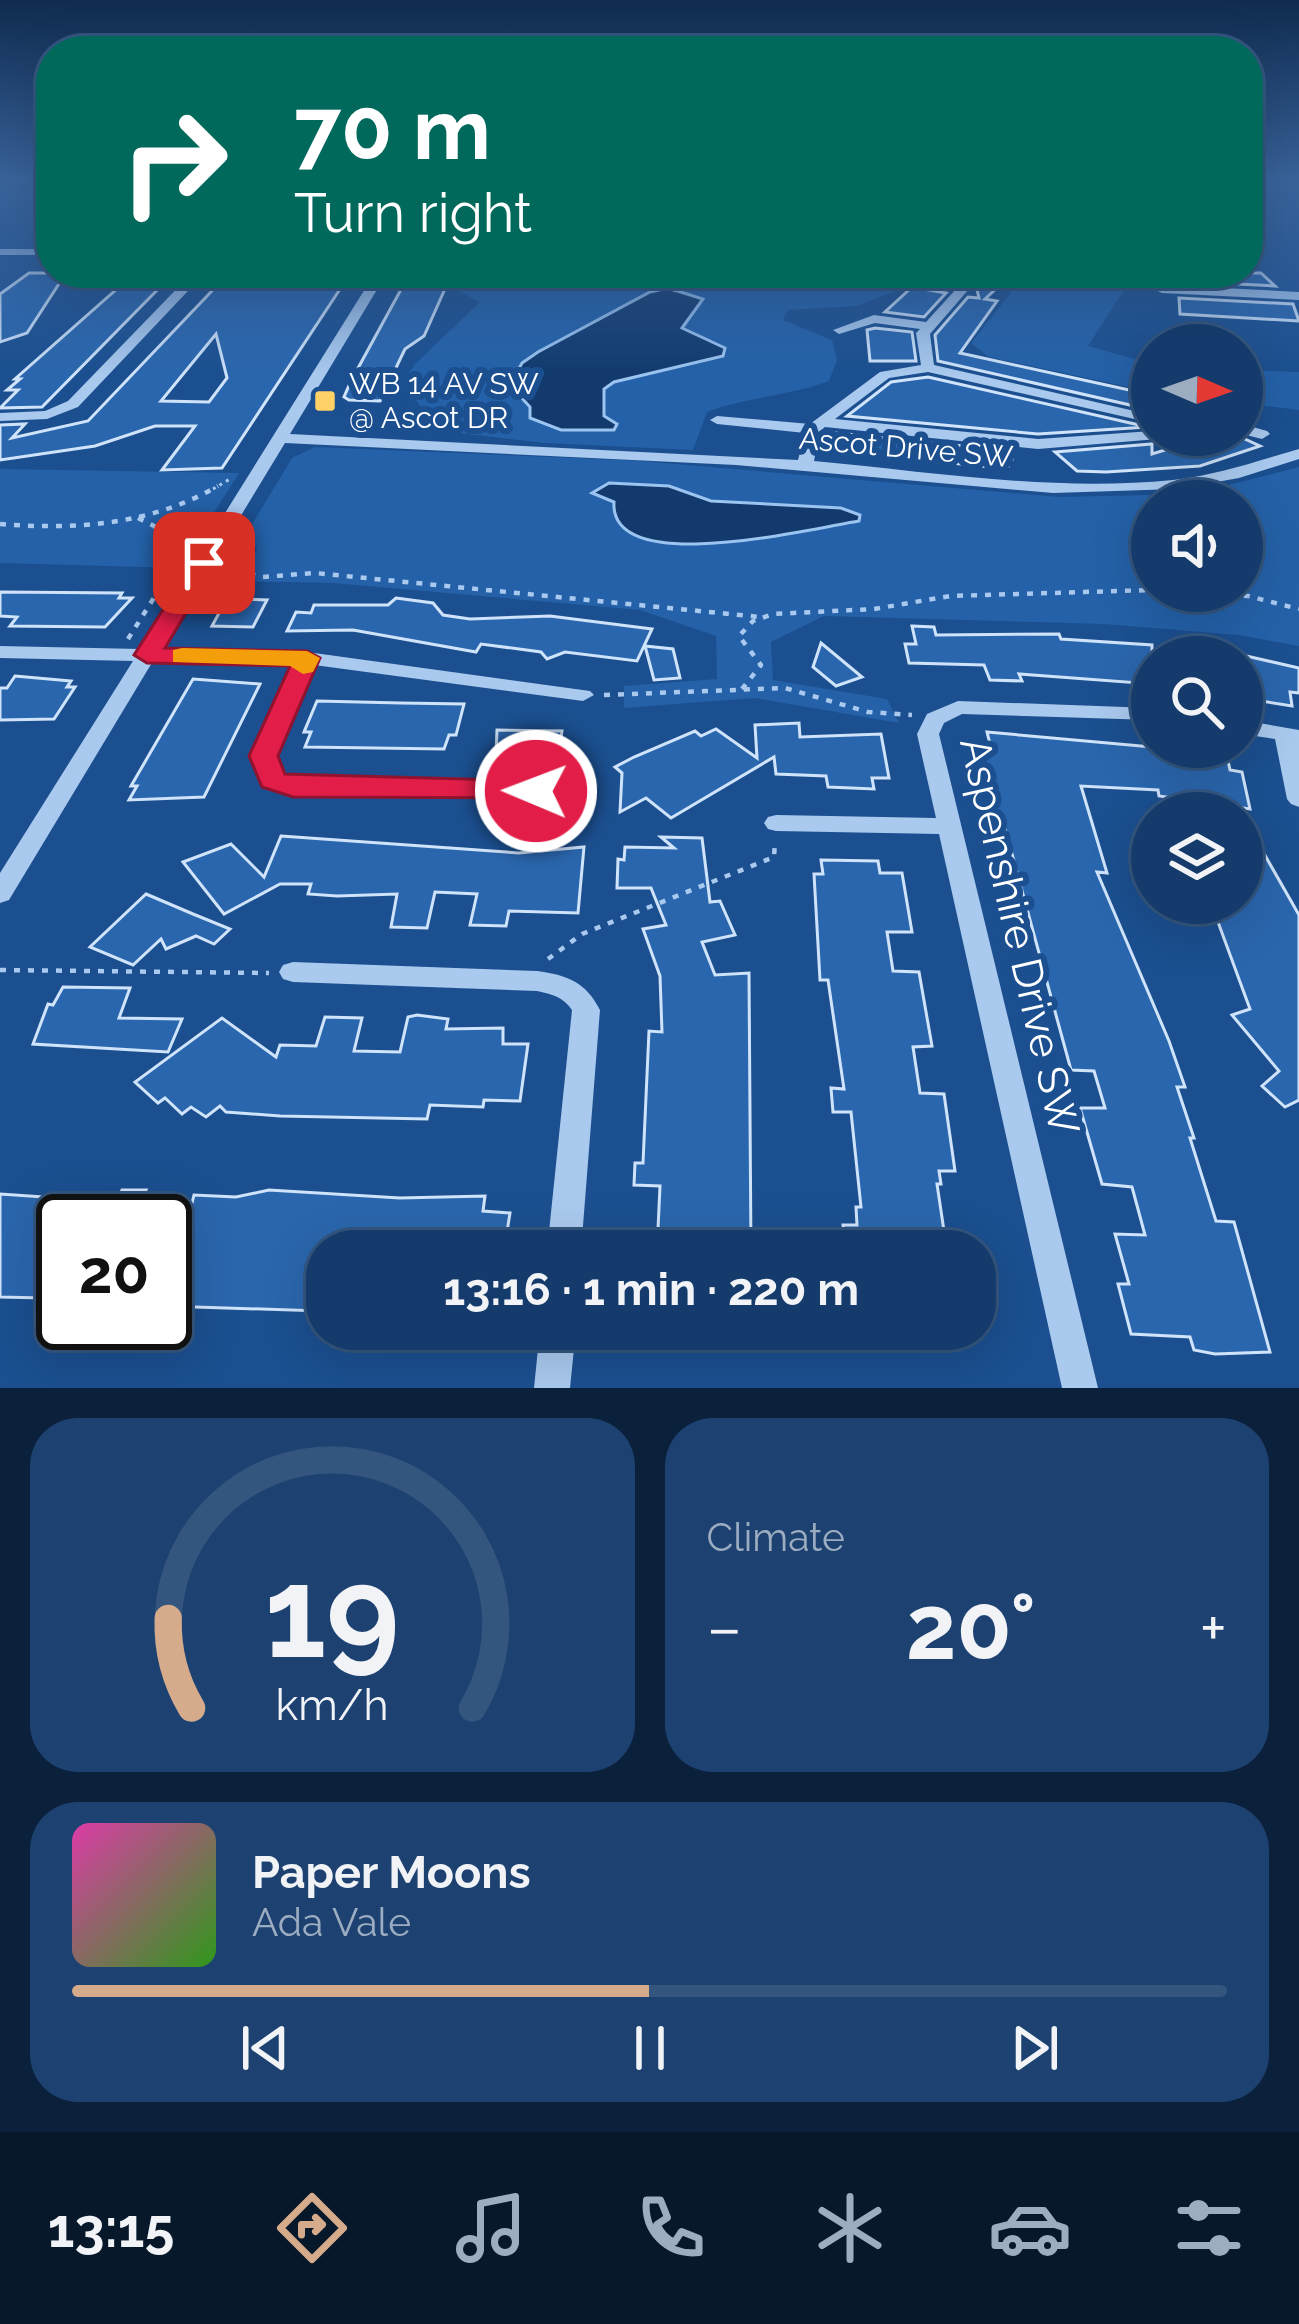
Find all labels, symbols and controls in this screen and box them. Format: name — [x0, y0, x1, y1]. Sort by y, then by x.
text: 70 m — [294, 80, 491, 179]
icon: right — [96, 84, 252, 240]
text: Turn right — [294, 181, 532, 245]
north arrow — [1131, 324, 1263, 456]
map controls — [1131, 324, 1263, 924]
place label: WB 14 AV SW @ Ascot DR — [349, 366, 539, 435]
marker: WB 14 AV SW @ Ascot DR — [312, 388, 338, 414]
street label: Ascot Drive SW — [798, 421, 1015, 474]
button: sound — [1131, 480, 1263, 612]
pin — [153, 512, 255, 614]
icon: arrive — [171, 530, 237, 596]
button: search — [1131, 636, 1263, 768]
position arrow — [473, 728, 599, 854]
street label: Aspenshire Drive SW — [950, 733, 1089, 1140]
button: layers — [1131, 792, 1263, 924]
speed limit sign: 20 — [36, 1194, 192, 1350]
text: 13:16 · 1 min · 220 m — [443, 1263, 859, 1316]
text: Climate — [707, 1514, 845, 1560]
text: 19 — [265, 1540, 400, 1686]
text: 20° — [906, 1574, 1036, 1680]
text: − — [707, 1589, 742, 1666]
text: + — [1200, 1589, 1227, 1666]
text: km/h — [276, 1680, 389, 1730]
text: Paper Moons — [252, 1846, 531, 1899]
text: Ada Vale — [252, 1899, 411, 1945]
icon: previous — [232, 2015, 298, 2081]
icon: pause — [617, 2015, 683, 2081]
icon: next — [1002, 2015, 1068, 2081]
icon: directions — [270, 2186, 354, 2270]
icon: music — [449, 2186, 533, 2270]
icon: phone — [629, 2186, 713, 2270]
icon: climate — [808, 2186, 892, 2270]
icon: car — [988, 2186, 1072, 2270]
icon: filters — [1167, 2186, 1251, 2270]
text: 13:15 — [48, 2196, 174, 2260]

